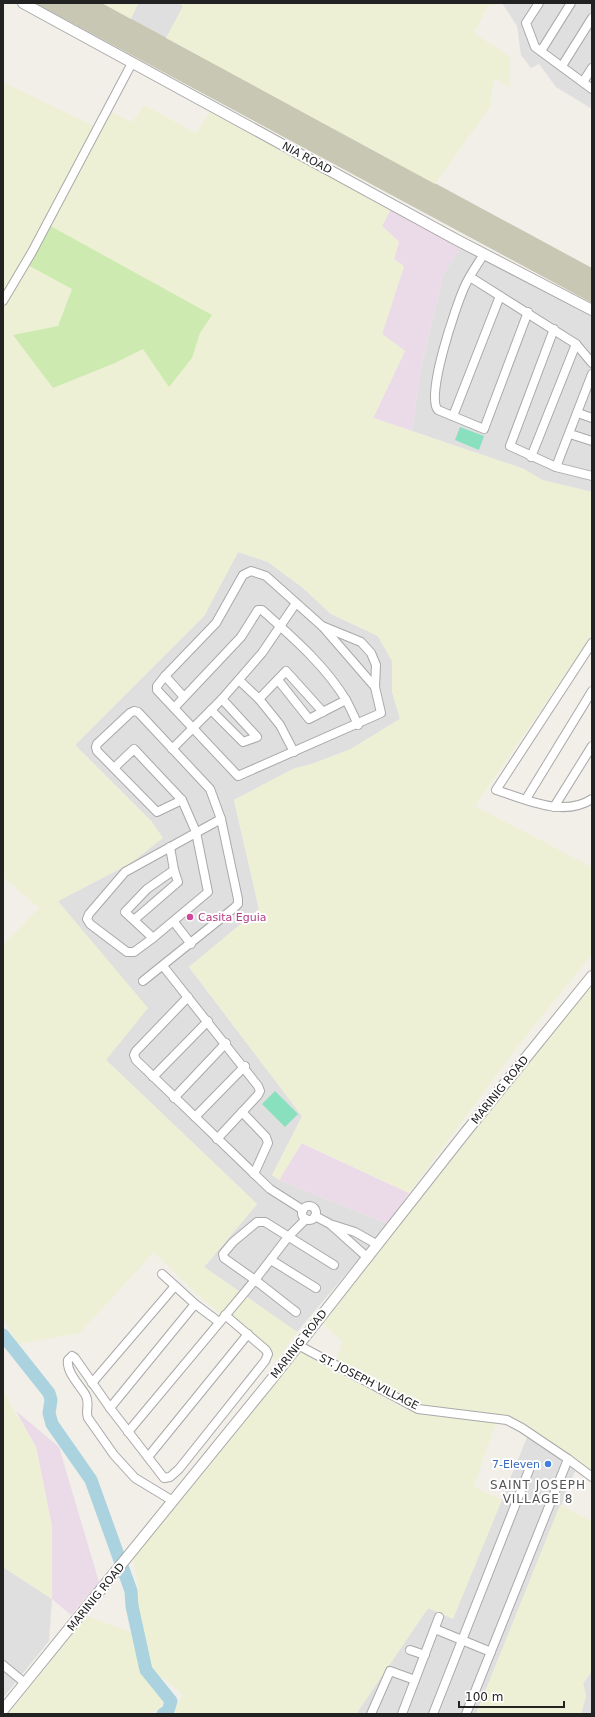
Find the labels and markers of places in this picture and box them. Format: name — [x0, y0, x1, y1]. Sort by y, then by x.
place label: Casita Eguia — [198, 911, 266, 924]
marker: Casita Eguia — [185, 912, 195, 922]
place label: 7-Eleven — [492, 1458, 540, 1471]
marker: 7-Eleven — [543, 1459, 553, 1469]

